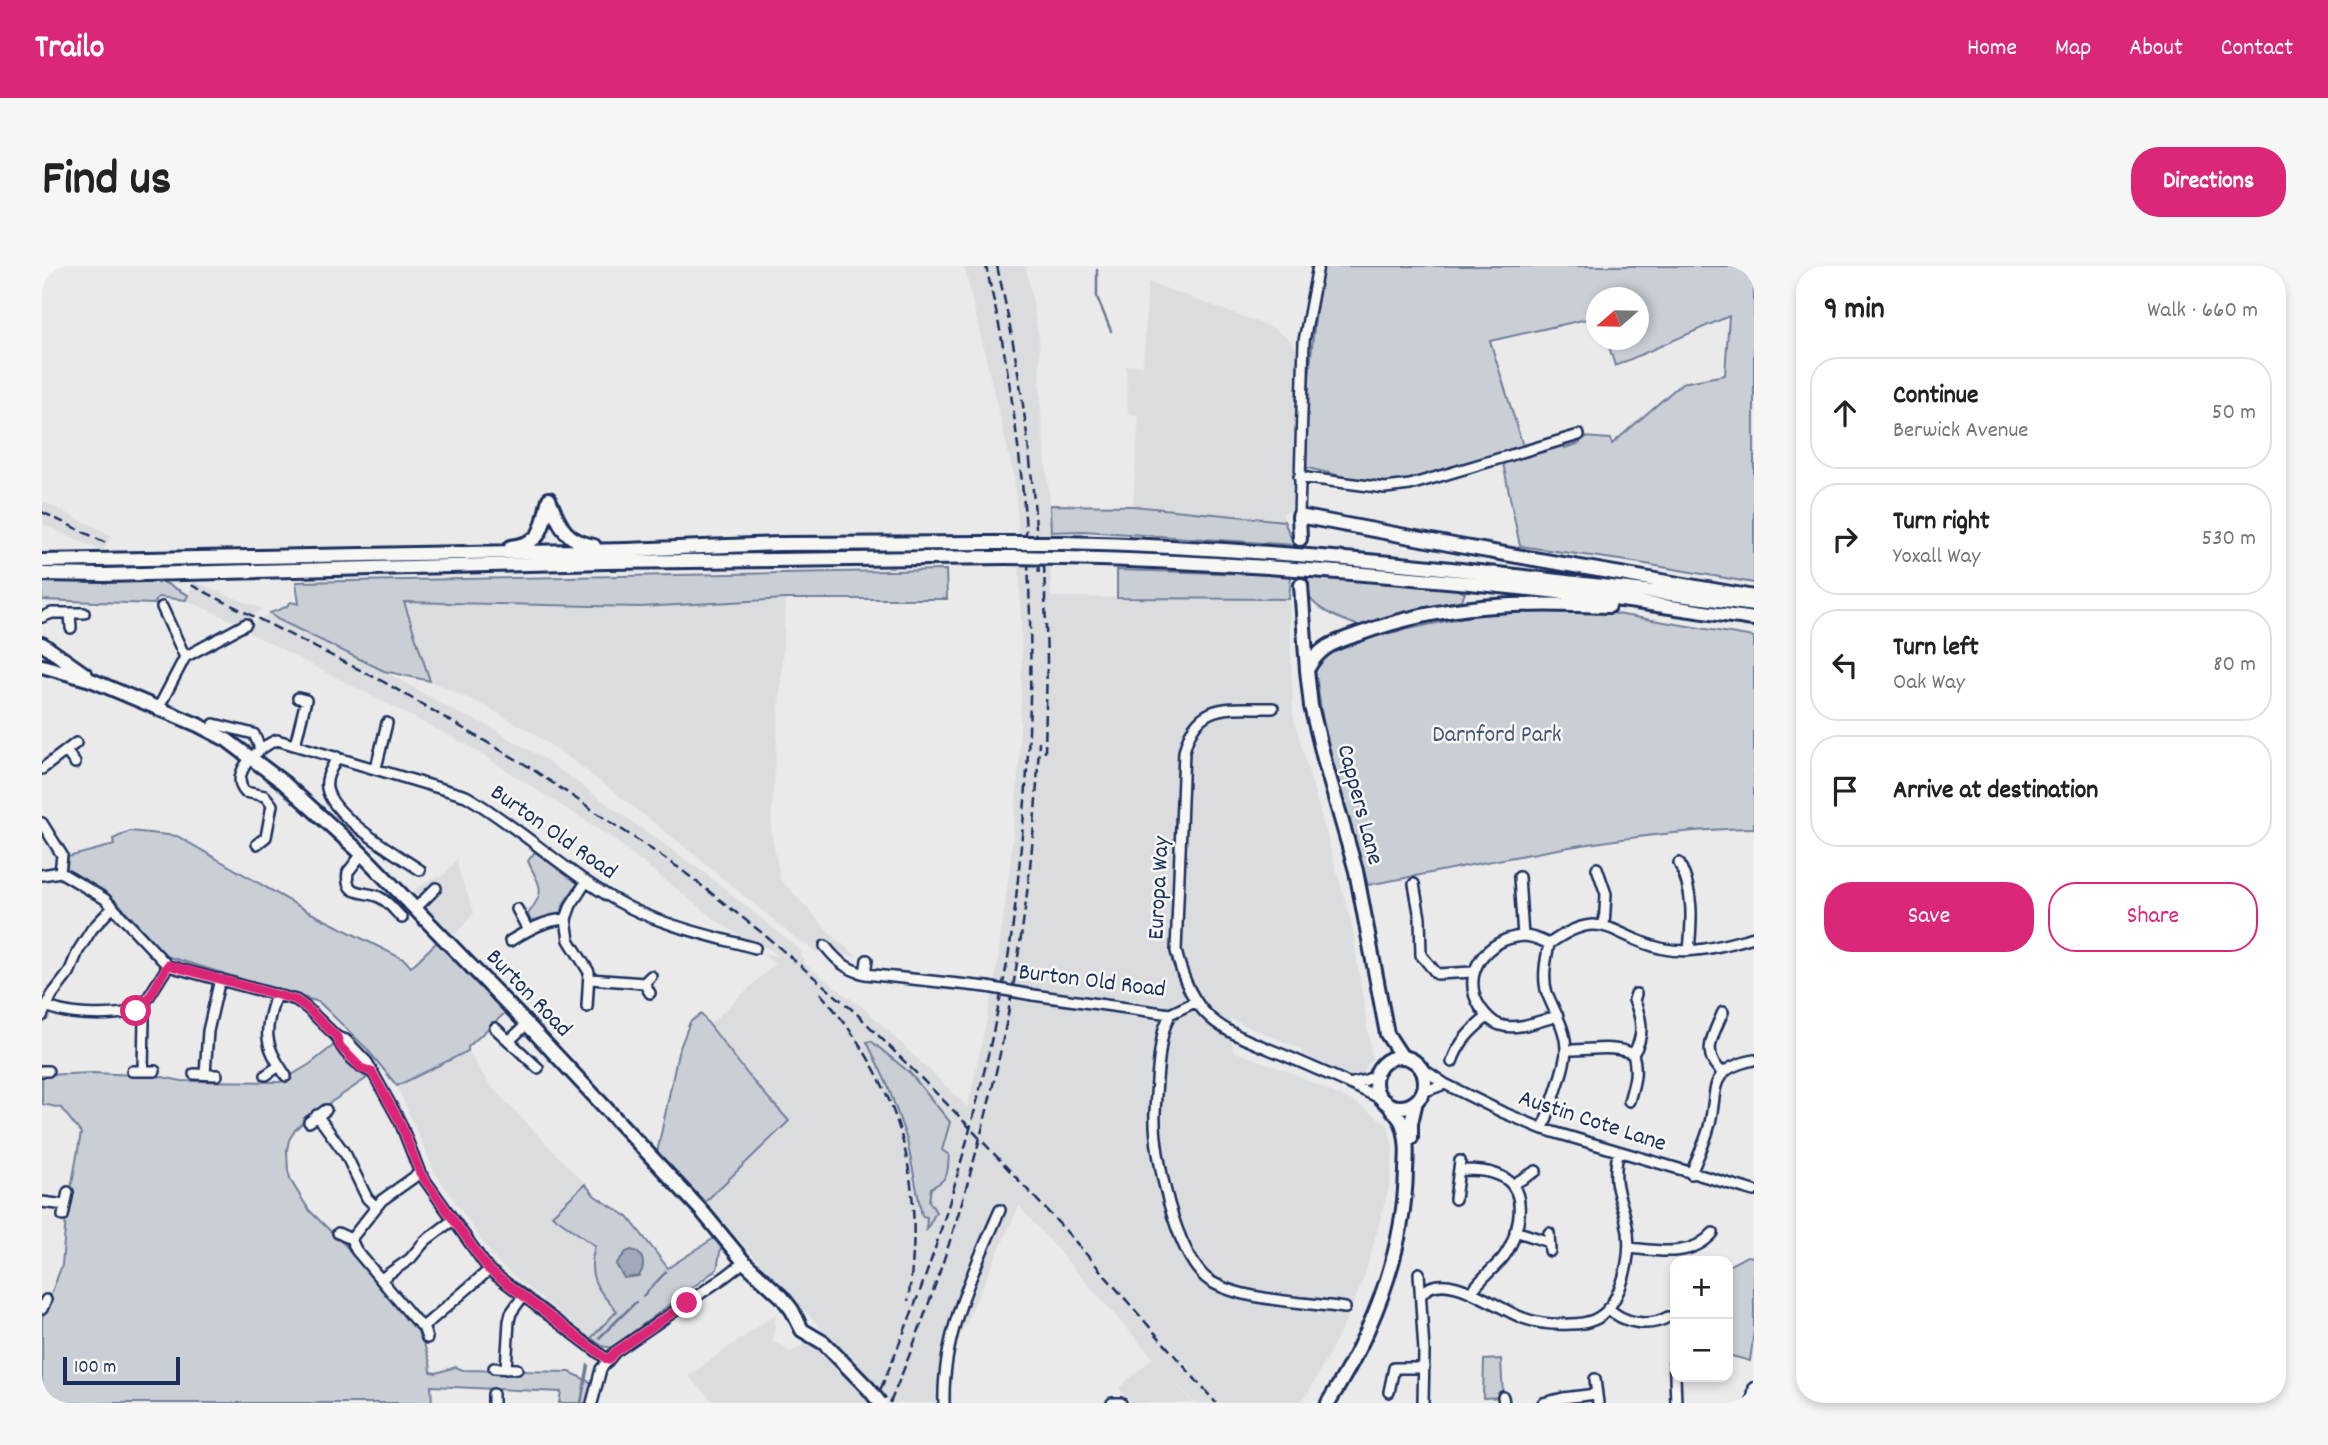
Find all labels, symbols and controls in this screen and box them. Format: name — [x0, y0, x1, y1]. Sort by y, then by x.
text: Trailo — [35, 26, 105, 73]
text: Home — [1967, 32, 2017, 66]
text: Map — [2055, 32, 2091, 66]
text: About — [2129, 32, 2183, 66]
text: Contact — [2221, 32, 2293, 66]
text: Find us — [42, 147, 171, 217]
button: Directions — [2131, 147, 2286, 217]
north arrow — [1586, 287, 1649, 350]
text: 9 min — [1824, 290, 1885, 333]
text: Walk · 660 m — [2147, 295, 2258, 328]
text: Continue — [1893, 378, 1978, 415]
icon: ahead — [1826, 394, 1864, 432]
text: 50 m — [2212, 397, 2256, 430]
text: Berwick Avenue — [1893, 415, 2028, 448]
text: Turn right — [1893, 504, 1990, 541]
icon: right — [1826, 520, 1864, 558]
text: 530 m — [2202, 523, 2256, 556]
text: Yoxall Way — [1893, 541, 1981, 574]
text: Turn left — [1893, 630, 1979, 667]
icon: left — [1826, 646, 1864, 684]
text: 80 m — [2213, 649, 2256, 682]
text: Oak Way — [1893, 667, 1965, 700]
park label: Darnford Park — [1432, 719, 1562, 753]
street label: Cappers Lane — [1327, 741, 1391, 869]
icon: arrive — [1826, 772, 1864, 810]
text: Arrive at destination — [1893, 773, 2098, 810]
street label: Burton Old Road — [483, 777, 623, 889]
street label: Europa Way — [1140, 834, 1180, 941]
button: Save — [1824, 882, 2034, 952]
button: Share — [2048, 882, 2258, 952]
street label: Burton Road — [477, 942, 579, 1046]
street label: Burton Old Road — [1017, 956, 1167, 1008]
route start — [120, 995, 151, 1026]
street label: Austin Cote Lane — [1514, 1082, 1670, 1162]
map controls — [1670, 1256, 1733, 1382]
button: + — [1670, 1256, 1733, 1319]
route end — [671, 1287, 702, 1318]
button: − — [1670, 1319, 1733, 1382]
scale bar — [63, 1354, 180, 1386]
text: 100 m — [74, 1355, 116, 1382]

